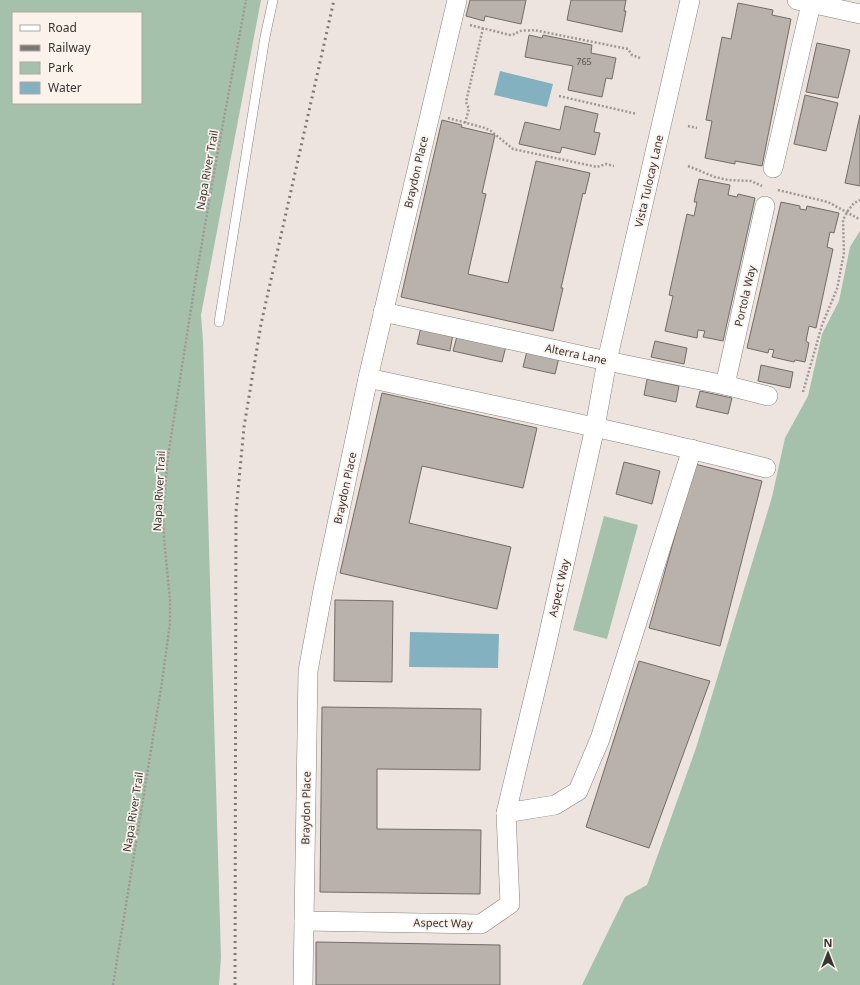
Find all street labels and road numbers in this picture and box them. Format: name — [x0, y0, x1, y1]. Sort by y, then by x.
street label: Napa River Trail — [192, 129, 221, 211]
street label: Vista Tulocay Lane — [631, 133, 666, 229]
street label: Braydon Place — [400, 134, 431, 209]
street label: Portola Way — [730, 264, 759, 328]
street label: Alterra Lane — [544, 340, 608, 367]
street label: Napa River Trail — [149, 450, 168, 532]
street label: Braydon Place — [330, 450, 359, 525]
street label: Aspect Way — [545, 557, 573, 618]
street label: Napa River Trail — [119, 771, 146, 853]
street label: Braydon Place — [297, 771, 314, 845]
street label: Aspect Way — [413, 914, 473, 931]

